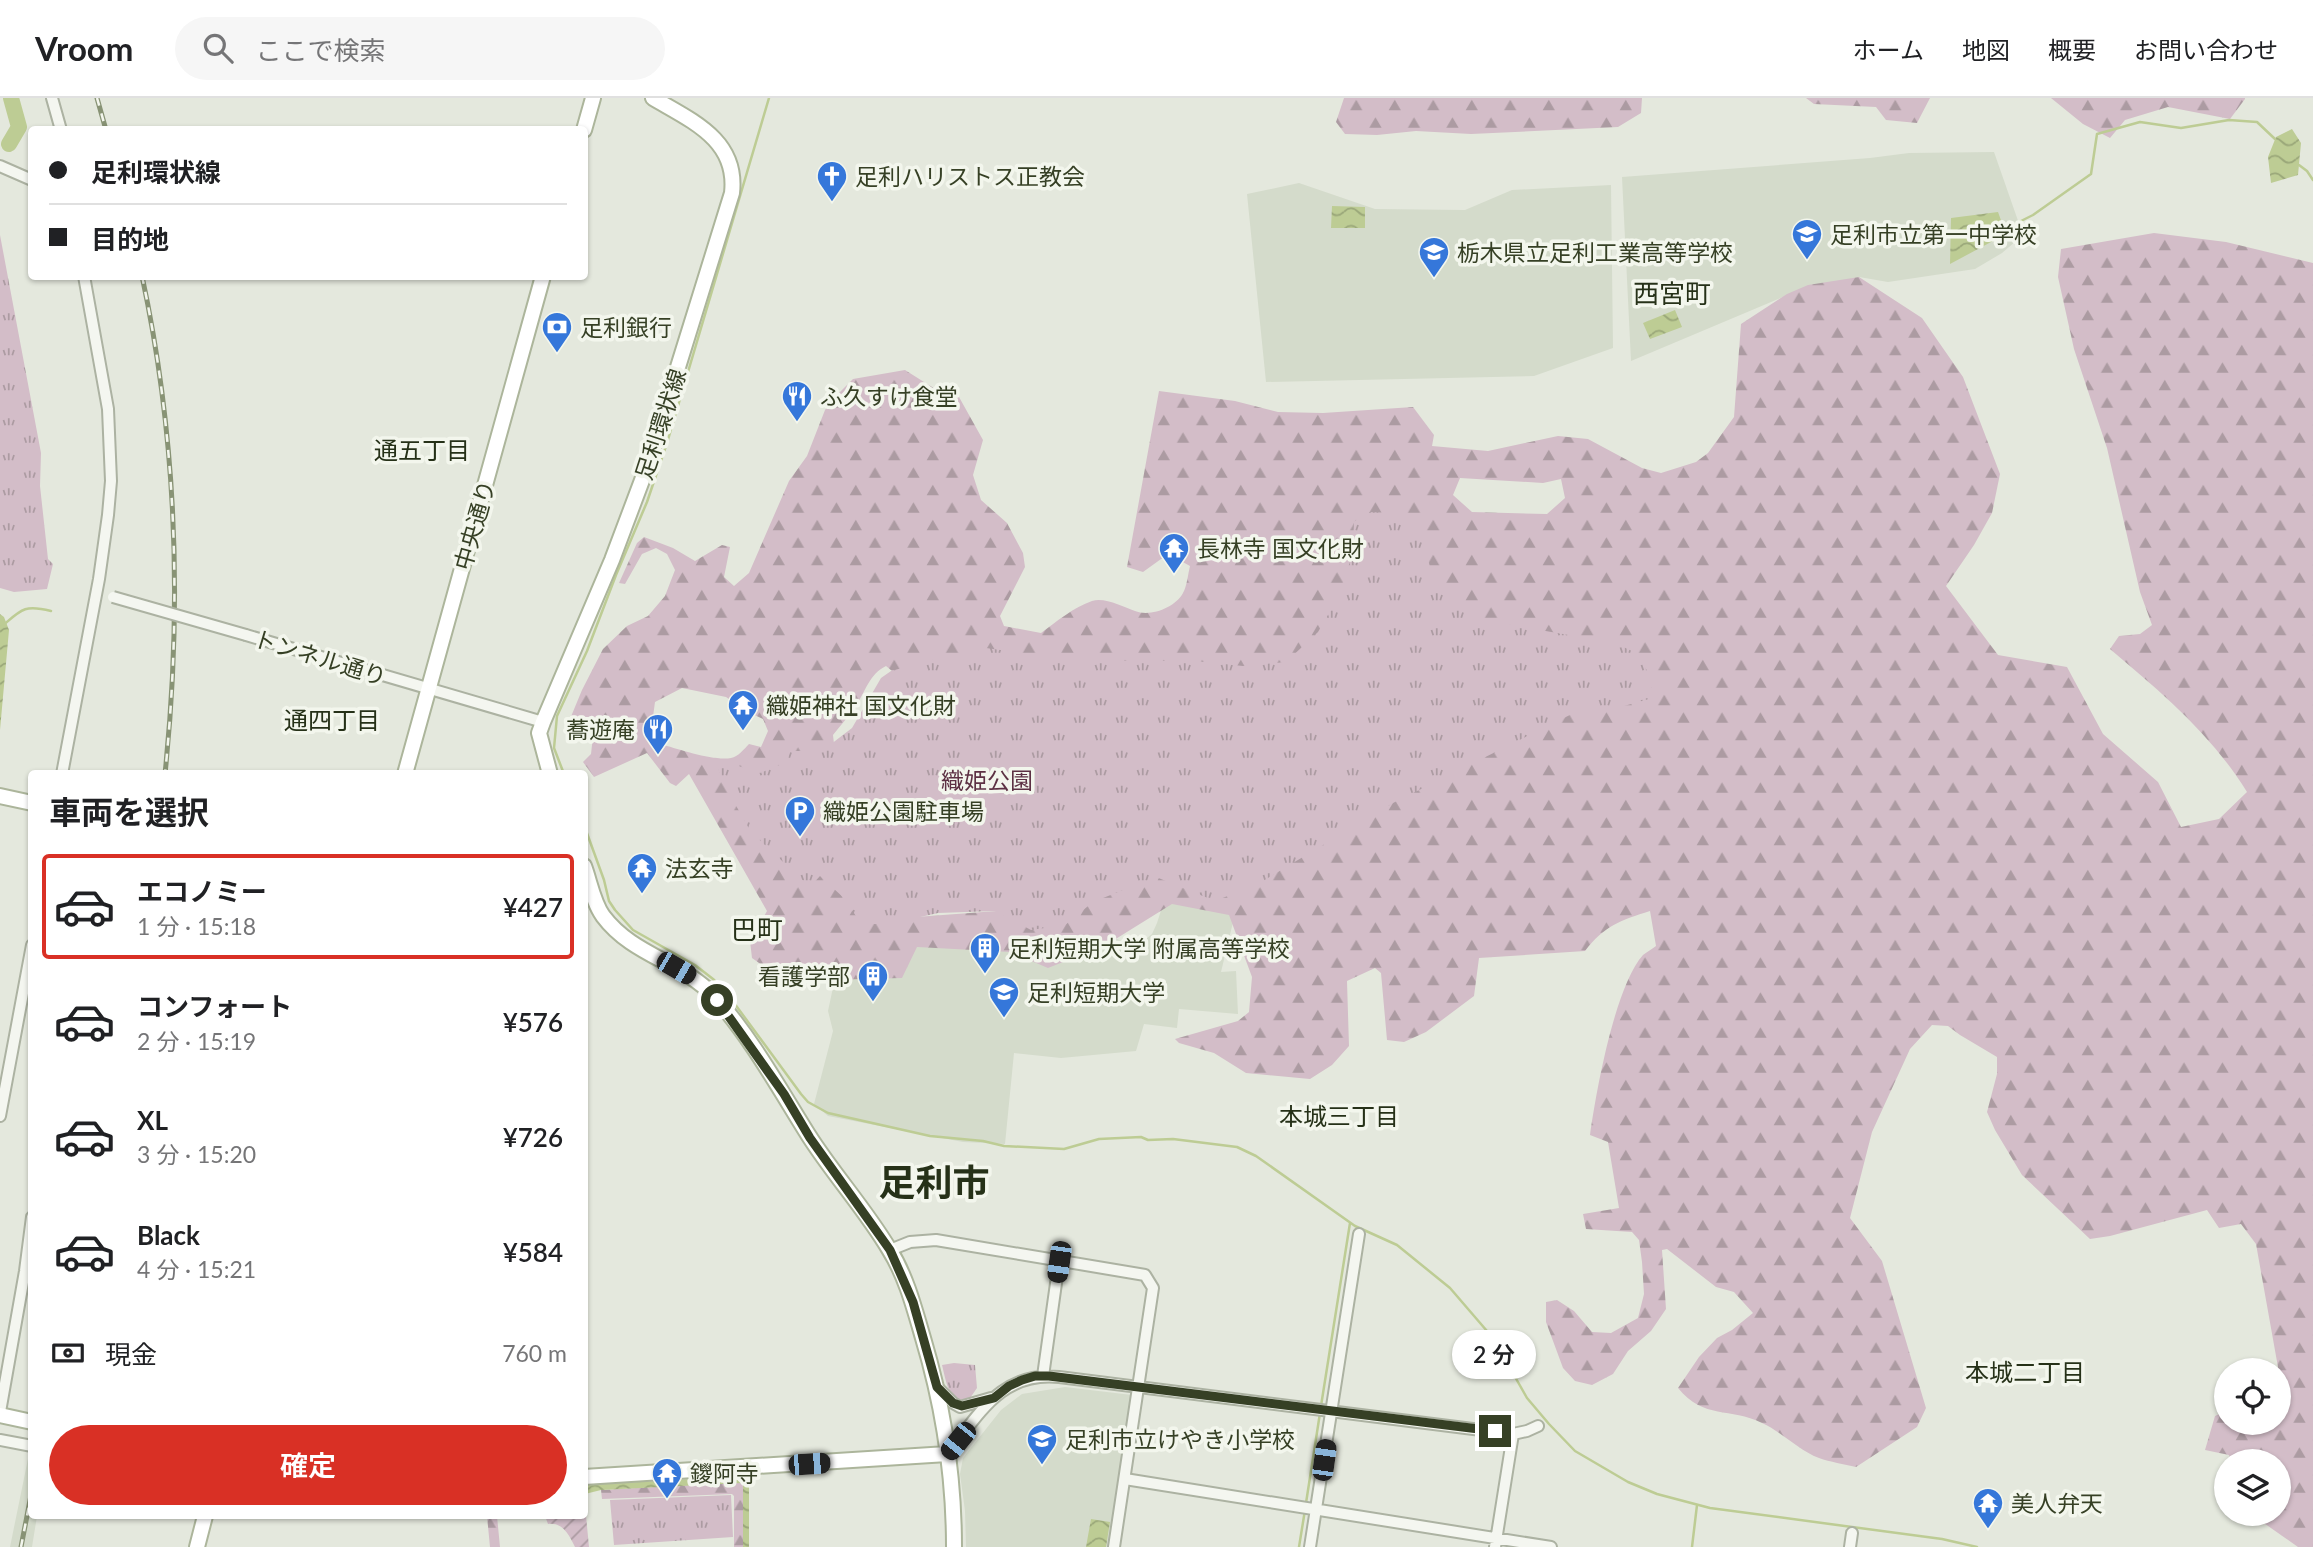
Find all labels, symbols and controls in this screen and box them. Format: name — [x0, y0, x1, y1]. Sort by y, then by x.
search box — [175, 17, 665, 80]
text: Vroom — [35, 28, 133, 68]
icon: search — [199, 29, 237, 67]
text: ここで検索 — [255, 34, 385, 66]
text: ホーム — [1853, 35, 1924, 64]
text: 地図 — [1962, 35, 2010, 64]
text: 概要 — [2048, 35, 2096, 64]
text: お問い合わせ — [2134, 35, 2278, 64]
text: 足利環状線 — [91, 156, 221, 188]
church icon: 足利ハリストス正教会 — [815, 159, 849, 203]
place label: 足利ハリストス正教会 — [855, 162, 1085, 190]
school or university icon: 足利市立第一中学校 — [1790, 217, 1824, 261]
place label: 足利市立第一中学校 — [1830, 220, 2037, 248]
text: 目的地 — [91, 223, 169, 255]
school or university icon: 栃木県立足利工業高等学校 — [1417, 235, 1451, 279]
place label: 栃木県立足利工業高等学校 — [1457, 238, 1733, 266]
district label: 西宮町 — [1633, 277, 1711, 309]
bank icon: 足利銀行 — [540, 310, 574, 354]
place label: 足利銀行 — [580, 313, 672, 341]
street label: 足利環状線 — [629, 365, 691, 483]
restaurant icon: ふ久すけ食堂 — [780, 379, 814, 423]
place label: ふ久すけ食堂 — [820, 382, 958, 410]
district label: 通五丁目 — [374, 435, 470, 464]
street label: 中央通り — [448, 477, 500, 573]
temple icon: 長林寺 国文化財 — [1157, 531, 1191, 575]
place label: 長林寺 国文化財 — [1197, 534, 1364, 562]
street label: トンネル通り — [250, 624, 390, 690]
temple icon: 織姫神社 国文化財 — [726, 688, 760, 732]
place label: 織姫神社 国文化財 — [766, 691, 956, 719]
district label: 通四丁目 — [284, 705, 380, 734]
restaurant icon: 蕎遊庵 — [641, 712, 675, 756]
place label: 蕎遊庵 — [566, 715, 635, 743]
park label: 織姫公園 — [941, 766, 1033, 794]
text: 車両を選択 — [49, 792, 209, 831]
parking icon: 織姫公園駐車場 — [783, 794, 817, 838]
place label: 織姫公園駐車場 — [823, 797, 984, 825]
temple icon: 法玄寺 — [625, 851, 659, 895]
place label: 法玄寺 — [665, 854, 734, 882]
icon: car — [53, 875, 116, 938]
text: エコノミー — [137, 875, 267, 907]
text: ¥427 — [503, 891, 563, 923]
text: 1 分 · 15:18 — [137, 912, 256, 940]
district label: 巴町 — [731, 913, 783, 945]
building icon: 足利短期大学 附属高等学校 — [968, 931, 1002, 975]
place label: 足利短期大学 附属高等学校 — [1008, 934, 1290, 962]
car — [653, 948, 700, 988]
building icon: 看護学部 — [856, 959, 890, 1003]
place label: 看護学部 — [758, 962, 850, 990]
school or university icon: 足利短期大学 — [987, 975, 1021, 1019]
place label: 足利短期大学 — [1027, 978, 1165, 1006]
route start — [701, 984, 733, 1016]
icon: car — [53, 990, 116, 1053]
text: コンフォート — [137, 990, 292, 1022]
text: ¥576 — [503, 1006, 563, 1038]
text: 2 分 · 15:19 — [137, 1027, 256, 1055]
district label: 本城三丁目 — [1279, 1101, 1399, 1130]
text: XL — [137, 1104, 168, 1136]
icon: car — [53, 1105, 116, 1168]
text: ¥726 — [503, 1121, 563, 1153]
text: 3 分 · 15:20 — [137, 1140, 256, 1168]
district label: 足利市 — [879, 1159, 990, 1204]
text: Black — [137, 1219, 200, 1251]
icon: car — [53, 1220, 116, 1283]
text: ¥584 — [503, 1236, 563, 1268]
car — [1046, 1240, 1073, 1284]
text: 4 分 · 15:21 — [137, 1255, 256, 1283]
callout: 2 分 — [1453, 1330, 1537, 1378]
icon: cash — [49, 1334, 87, 1372]
text: 現金 — [105, 1338, 157, 1370]
text: 760 m — [502, 1339, 567, 1367]
text: 2 分 — [1473, 1340, 1515, 1368]
district label: 本城二丁目 — [1965, 1357, 2085, 1386]
map controls — [2214, 1358, 2291, 1526]
button: locate — [2214, 1358, 2291, 1435]
route end — [1479, 1415, 1511, 1447]
car — [937, 1418, 980, 1464]
school or university icon: 足利市立けやき小学校 — [1025, 1422, 1059, 1466]
button: 確定 — [49, 1425, 567, 1505]
place label: 足利市立けやき小学校 — [1065, 1425, 1295, 1453]
car — [1311, 1438, 1338, 1482]
button: layers — [2214, 1449, 2291, 1526]
car — [788, 1452, 831, 1476]
temple icon: 鑁阿寺 — [650, 1456, 684, 1500]
place label: 鑁阿寺 — [690, 1459, 759, 1487]
temple icon: 美人弁天 — [1971, 1486, 2005, 1530]
place label: 美人弁天 — [2011, 1489, 2103, 1517]

